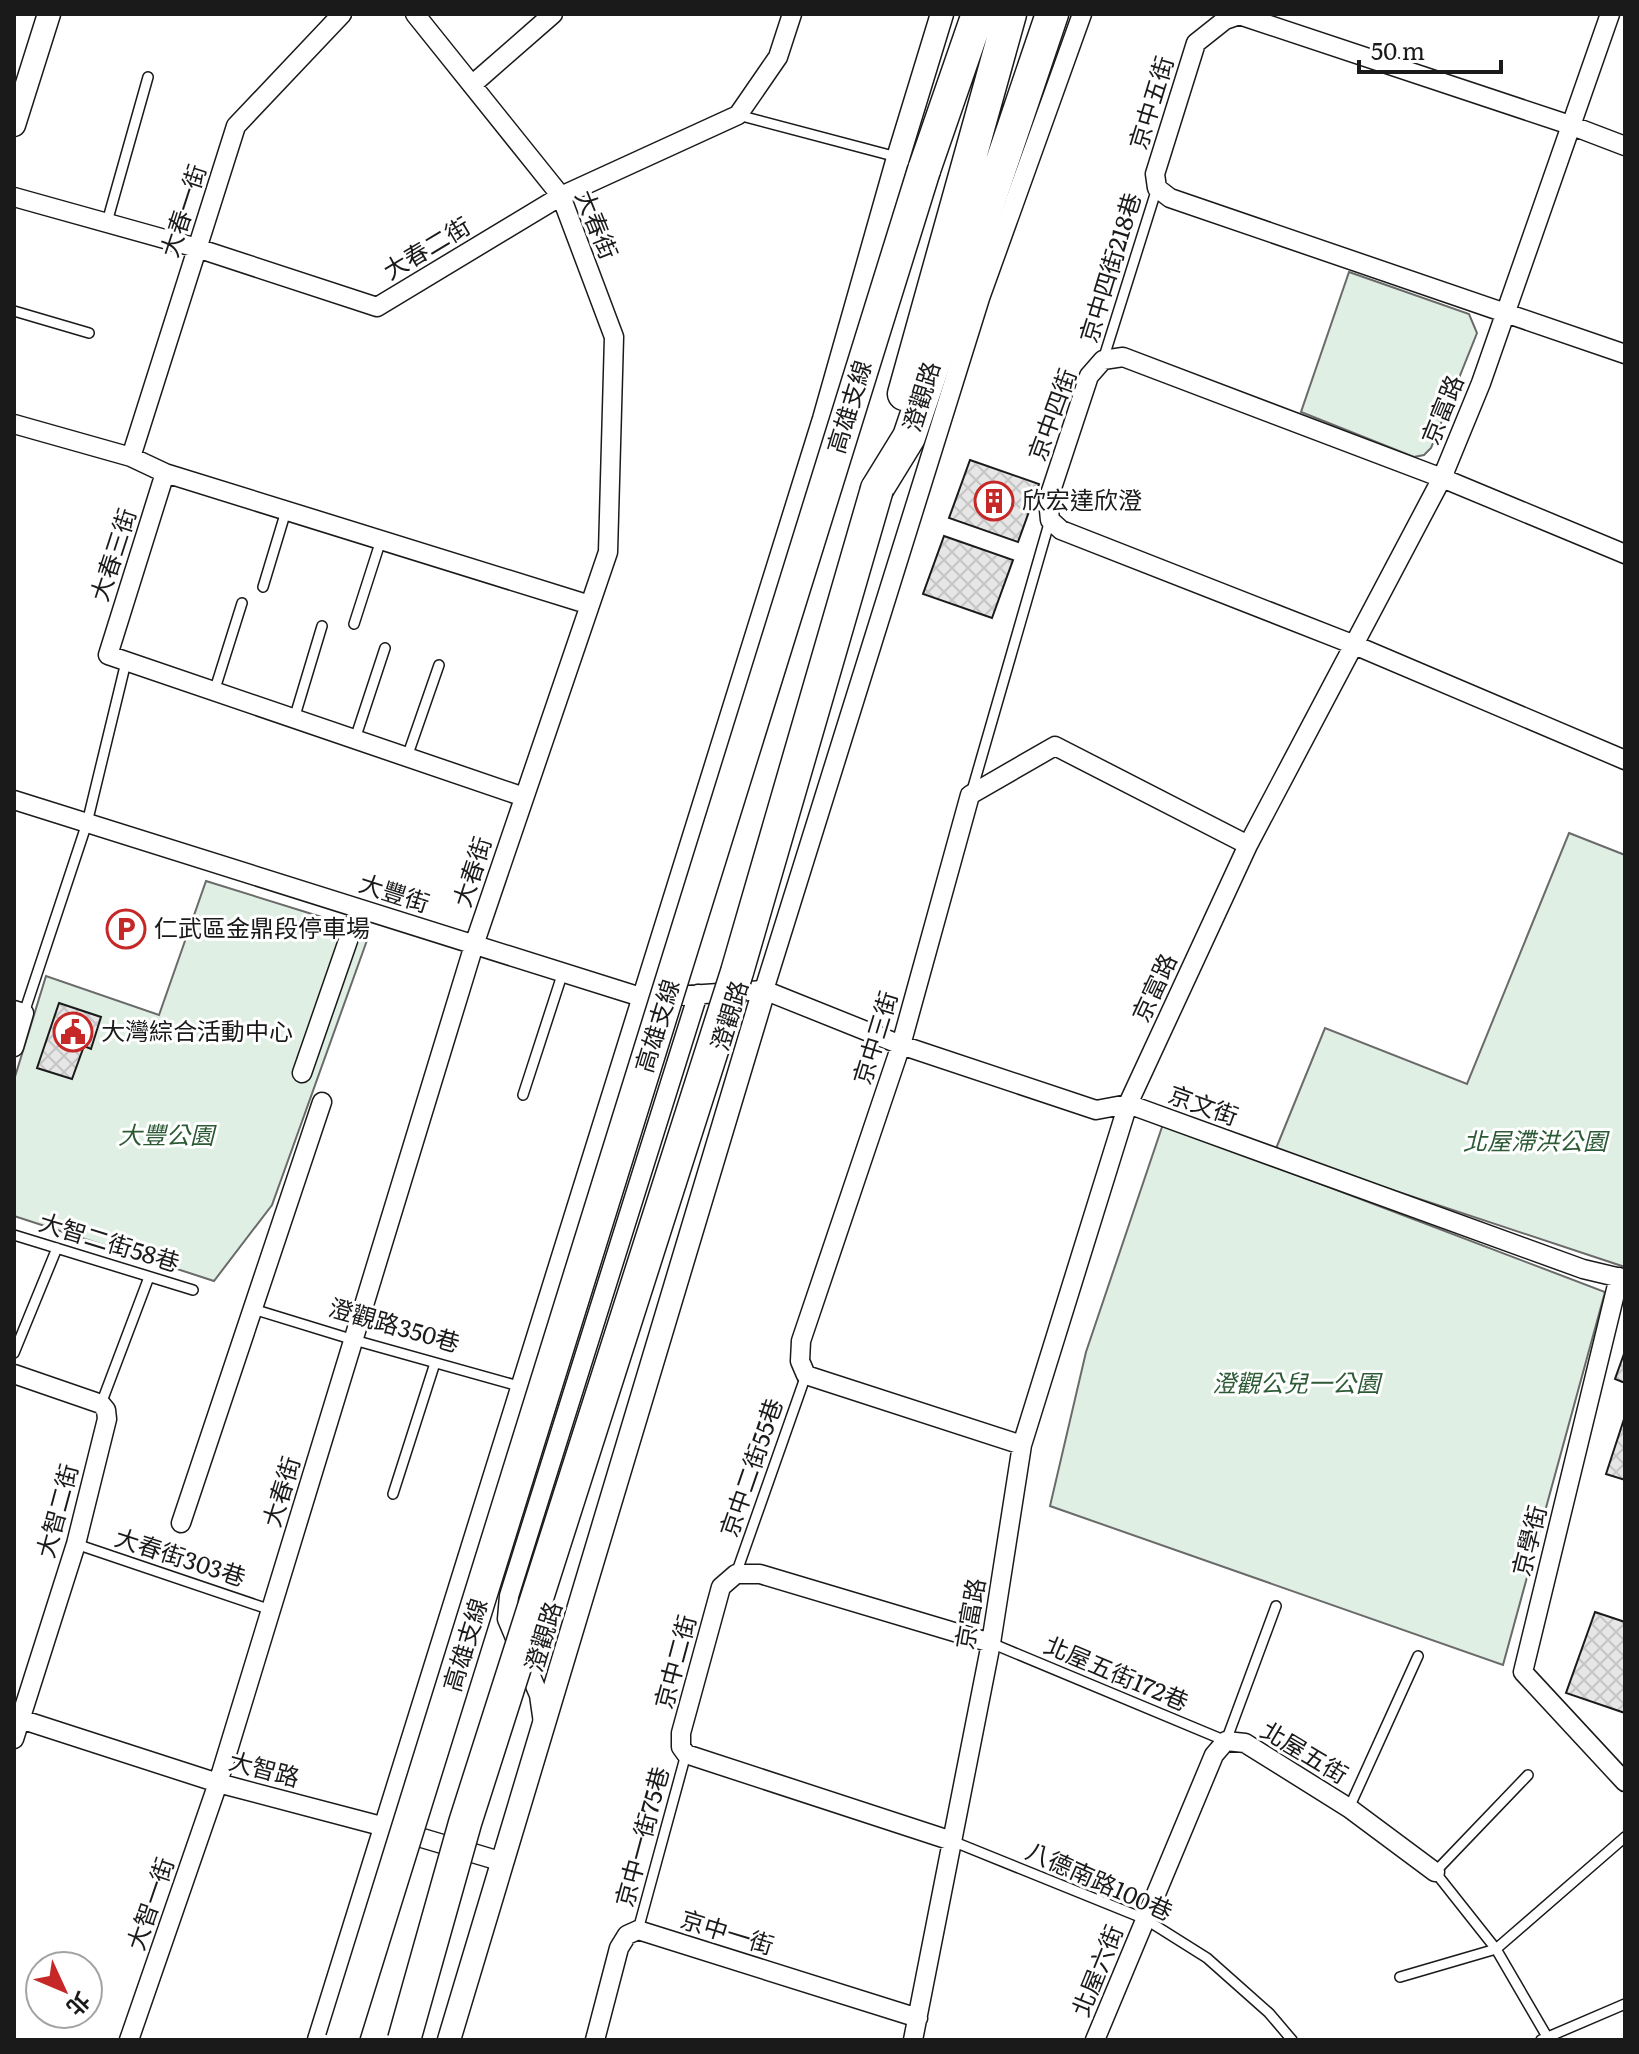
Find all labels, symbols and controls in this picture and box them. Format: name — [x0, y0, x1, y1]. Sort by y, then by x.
scale bar — [1359, 24, 1501, 74]
text: 50 m — [1371, 32, 1425, 67]
street label: 京中五街 — [1119, 51, 1180, 153]
street label: 大春一街 — [150, 159, 213, 261]
street label: 大春街 — [569, 184, 628, 264]
street label: 京中四街218巷 — [1069, 188, 1148, 347]
street label: 大春二街 — [376, 207, 476, 287]
street label: 高雄支線 — [817, 355, 878, 457]
street label: 澄觀路 — [892, 357, 947, 436]
street label: 京中四街 — [1018, 363, 1084, 465]
street label: 京富路 — [1411, 369, 1470, 449]
building icon: 欣宏達欣澄 — [973, 480, 1015, 522]
place label: 欣宏達欣澄 — [1022, 481, 1142, 516]
street label: 大春三街 — [80, 503, 143, 605]
street label: 大春街 — [443, 832, 498, 911]
street label: 大豐街 — [355, 864, 434, 919]
parking icon: 仁武區金鼎段停車場 — [105, 908, 147, 950]
place label: 仁武區金鼎段停車場 — [154, 909, 370, 944]
street label: 京富路 — [1122, 947, 1184, 1027]
street label: 高雄支線 — [625, 974, 686, 1076]
street label: 澄觀路 — [700, 976, 755, 1055]
street label: 京中三街 — [843, 986, 904, 1088]
public building icon: 大灣綜合活動中心 — [52, 1011, 94, 1053]
place label: 大灣綜合活動中心 — [101, 1012, 293, 1047]
street label: 京文街 — [1164, 1075, 1244, 1132]
park label: 大豐公園 — [118, 1116, 217, 1151]
park label: 北屋滯洪公園 — [1463, 1122, 1610, 1157]
street label: 大智二街58巷 — [35, 1203, 184, 1279]
street label: 澄觀路350巷 — [325, 1288, 464, 1359]
park label: 澄觀公兒一公園 — [1212, 1364, 1383, 1399]
street label: 京中二街55巷 — [710, 1393, 790, 1541]
street label: 大春街 — [252, 1452, 307, 1531]
street label: 大智二街 — [26, 1459, 85, 1561]
street label: 京學街 — [1502, 1501, 1553, 1580]
street label: 大春街303巷 — [111, 1518, 251, 1593]
street label: 京富路 — [945, 1575, 992, 1652]
street label: 高雄支線 — [433, 1593, 494, 1695]
street label: 澄觀路 — [514, 1597, 569, 1676]
street label: 京中二街 — [644, 1610, 703, 1712]
street label: 北屋五街172巷 — [1040, 1626, 1194, 1718]
street label: 北屋五街 — [1255, 1711, 1355, 1791]
street label: 大智路 — [225, 1741, 304, 1794]
street label: 京中一街75巷 — [605, 1762, 676, 1910]
street label: 八德南路100巷 — [1021, 1832, 1179, 1928]
street label: 大智一街 — [116, 1852, 181, 1954]
street label: 京中一街 — [677, 1900, 779, 1961]
street label: 北屋六街 — [1061, 1919, 1130, 2021]
north arrow — [24, 1950, 104, 2030]
text: 北 — [60, 1986, 99, 2024]

